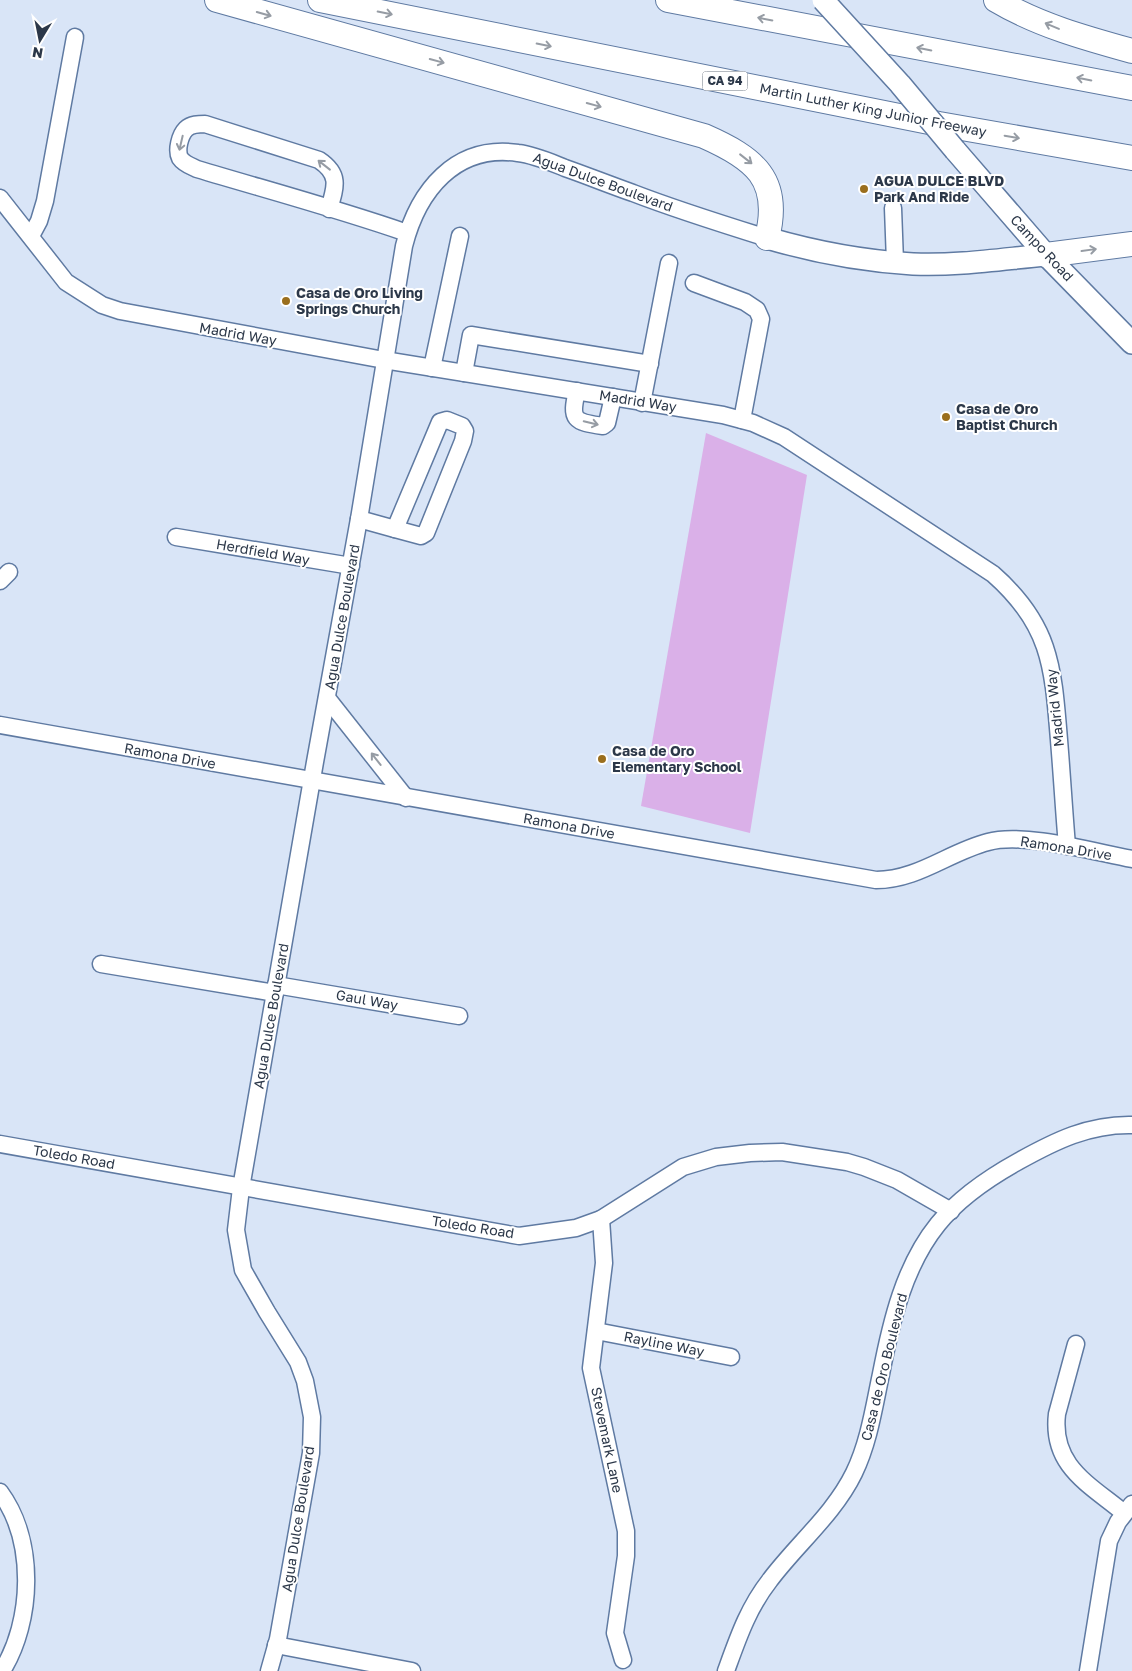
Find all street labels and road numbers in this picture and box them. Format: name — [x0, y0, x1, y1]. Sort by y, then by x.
road number: CA 94 — [702, 72, 748, 90]
street label: Martin Luther King Junior Freeway — [758, 79, 988, 140]
street label: Agua Dulce Boulevard — [531, 148, 675, 215]
street label: Campo Road — [1007, 211, 1077, 284]
street label: Madrid Way — [198, 318, 278, 349]
street label: Madrid Way — [598, 386, 678, 415]
street label: Herdfield Way — [215, 535, 311, 568]
street label: Agua Dulce Boulevard — [320, 543, 363, 691]
street label: Madrid Way — [1042, 668, 1067, 748]
street label: Ramona Drive — [123, 739, 217, 772]
street label: Ramona Drive — [522, 809, 616, 842]
street label: Ramona Drive — [1019, 832, 1113, 863]
street label: Agua Dulce Boulevard — [249, 942, 292, 1090]
street label: Gaul Way — [335, 986, 400, 1013]
street label: Toledo Road — [32, 1141, 116, 1172]
street label: Toledo Road — [431, 1212, 515, 1241]
street label: Casa de Oro Boulevard — [857, 1291, 910, 1443]
street label: Rayline Way — [622, 1327, 706, 1360]
street label: Stevemark Lane — [588, 1385, 627, 1494]
street label: Agua Dulce Boulevard — [278, 1445, 317, 1593]

